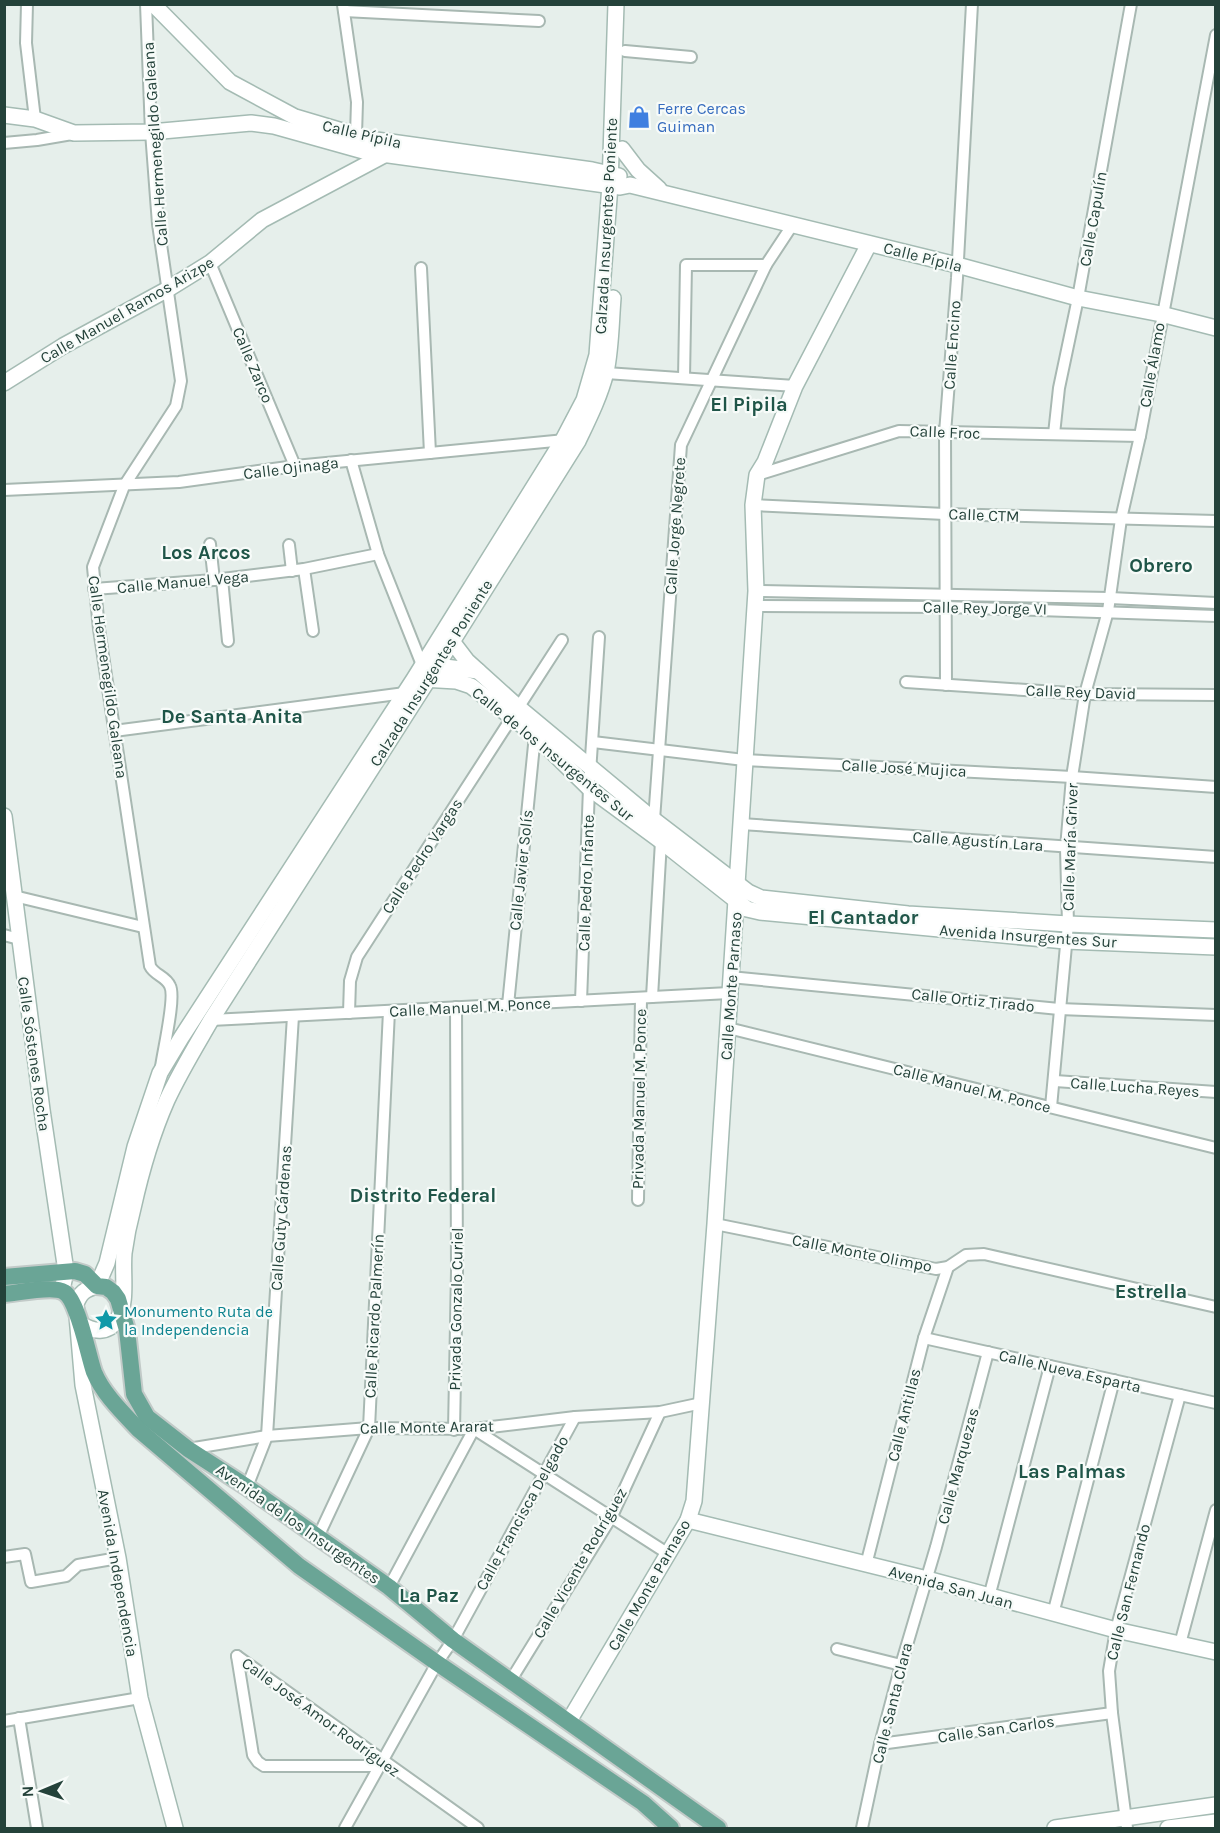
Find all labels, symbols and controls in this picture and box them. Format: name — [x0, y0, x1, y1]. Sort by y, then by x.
street label: Calle Hermenegildo Galeana — [138, 41, 172, 247]
place label: Ferre Cercas Guiman — [657, 99, 746, 136]
shop icon: Ferre Cercas Guiman — [626, 104, 652, 130]
street label: Calle Pípila — [321, 116, 403, 152]
street label: Calzada Insurgentes Poniente — [591, 117, 621, 335]
street label: Calle Capulín — [1075, 170, 1111, 268]
street label: Calle Pípila — [882, 238, 964, 276]
street label: Calle Manuel Ramos Arizpe — [37, 252, 217, 368]
street label: Calle Encino — [939, 300, 965, 390]
street label: Calle Álamo — [1135, 321, 1169, 409]
street label: Calle Zarco — [228, 324, 278, 406]
district label: El Pipila — [710, 393, 788, 416]
street label: Calle Froc — [909, 421, 981, 443]
street label: Calle Ojinaga — [242, 453, 340, 483]
street label: Calle Jorge Negrete — [661, 457, 689, 595]
street label: Calle CTM — [948, 504, 1020, 526]
district label: Los Arcos — [161, 541, 251, 564]
district label: Obrero — [1129, 554, 1193, 577]
street label: Calle Manuel Vega — [116, 567, 250, 597]
street label: Calle Hermenegildo Galeana — [84, 574, 132, 780]
street label: Calzada Insurgentes Poniente — [365, 576, 497, 770]
street label: Calle Rey Jorge VI — [923, 597, 1047, 619]
street label: Calle Rey David — [1025, 681, 1137, 703]
street label: Calle de los Insurgentes Sur — [468, 683, 638, 825]
district label: De Santa Anita — [161, 705, 303, 728]
street label: Calle José Mujica — [841, 755, 967, 781]
street label: Calle María Griver — [1058, 782, 1082, 911]
street label: Calle Pedro Vargas — [378, 795, 466, 917]
street label: Calle Javier Solís — [505, 809, 537, 931]
street label: Calle Pedro Infante — [574, 814, 598, 952]
street label: Calle Agustín Lara — [912, 827, 1044, 855]
district label: El Cantador — [808, 906, 919, 929]
street label: Calle Monte Parnaso — [716, 911, 746, 1061]
street label: Avenida Insurgentes Sur — [939, 920, 1118, 952]
street label: Calle Sóstenes Rocha — [14, 975, 54, 1133]
street label: Calle Ortiz Tirado — [911, 984, 1035, 1016]
street label: Calle Manuel M. Ponce — [389, 993, 551, 1021]
street label: Privada Manuel M. Ponce — [628, 1009, 650, 1189]
street label: Calle Manuel M. Ponce — [891, 1059, 1053, 1117]
street label: Calle Lucha Reyes — [1070, 1073, 1200, 1101]
street label: Calle Guty Cárdenas — [266, 1145, 296, 1291]
district label: Distrito Federal — [350, 1184, 496, 1207]
street label: Privada Gonzalo Curiel — [445, 1227, 467, 1391]
street label: Calle Monte Olimpo — [790, 1230, 934, 1276]
street label: Calle Ricardo Palmerín — [360, 1233, 388, 1399]
district label: Estrella — [1115, 1280, 1187, 1303]
place label: Monumento Ruta de la Independencia — [124, 1302, 273, 1339]
place icon: Monumento Ruta de la Independencia — [93, 1307, 119, 1333]
street label: Calle Nueva Esparta — [997, 1345, 1143, 1397]
street label: Calle Antillas — [883, 1366, 925, 1464]
street label: Calle Marquezas — [933, 1406, 983, 1526]
street label: Calle Monte Ararat — [360, 1416, 494, 1438]
street label: Calle Francisca Delgado — [472, 1432, 572, 1594]
street label: Avenida de los Insurgentes — [212, 1460, 384, 1588]
district label: Las Palmas — [1018, 1460, 1126, 1483]
street label: Calle Vicente Rodríguez — [529, 1484, 631, 1642]
street label: Avenida Independencia — [94, 1488, 142, 1658]
street label: Calle Monte Parnaso — [604, 1516, 694, 1654]
street label: Calle San Fernando — [1102, 1522, 1154, 1662]
street label: Avenida San Juan — [887, 1561, 1015, 1613]
district label: La Paz — [399, 1584, 459, 1607]
street label: Calle Santa Clara — [868, 1641, 916, 1765]
street label: Calle José Amor Rodríguez — [238, 1653, 404, 1781]
street label: Calle San Carlos — [936, 1711, 1056, 1747]
north arrow — [12, 1761, 72, 1821]
text: N — [18, 1785, 37, 1798]

